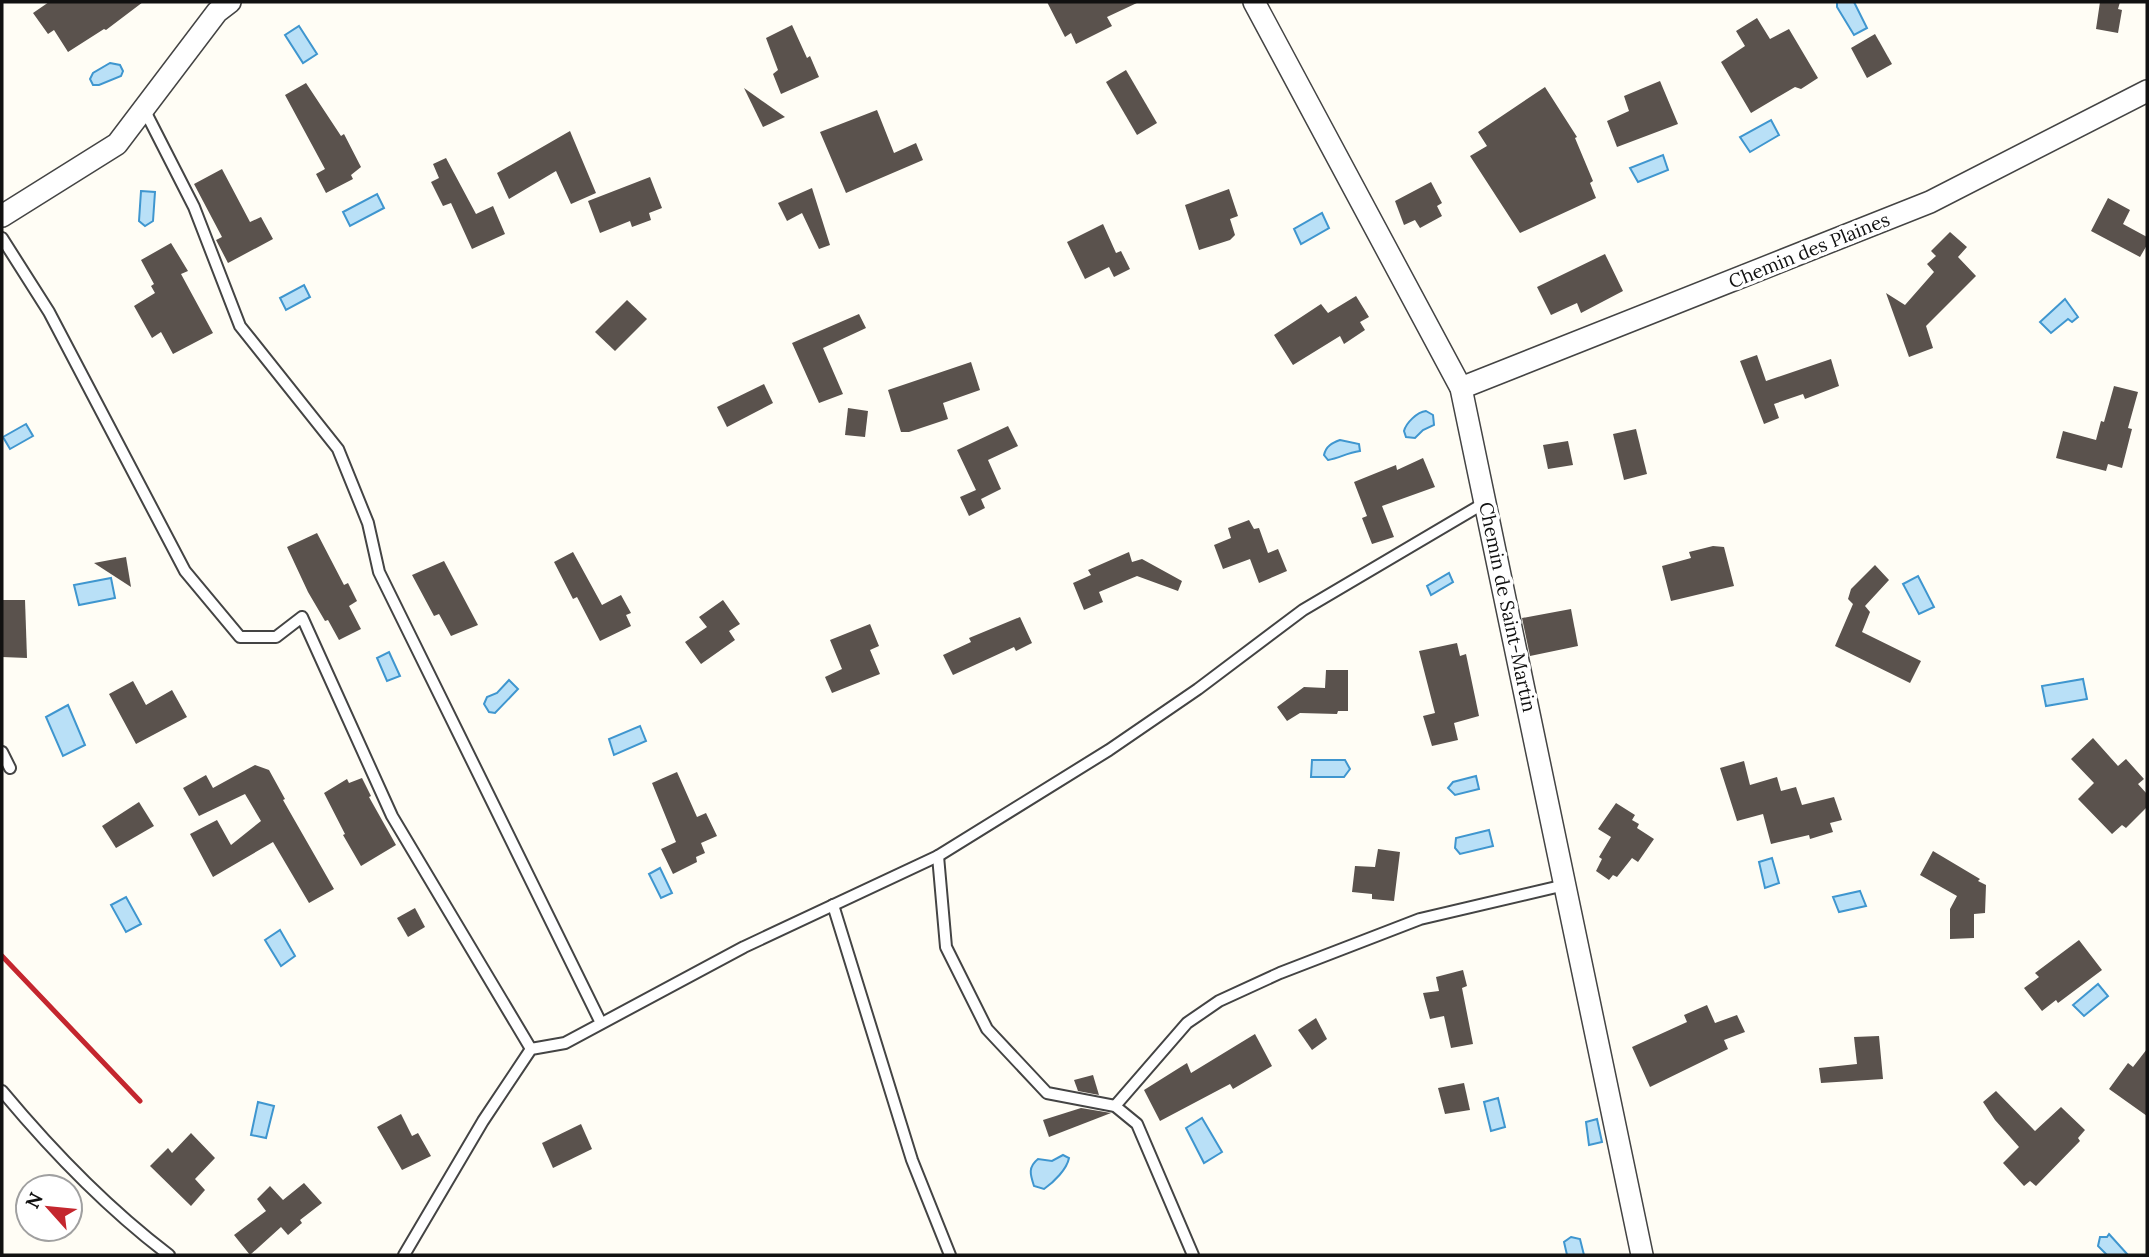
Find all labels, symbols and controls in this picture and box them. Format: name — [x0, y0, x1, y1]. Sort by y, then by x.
street label: Chemin des Plaines — [1725, 207, 1893, 293]
street label: Chemin de Saint-Martin — [1474, 500, 1542, 714]
north arrow — [14, 1173, 84, 1243]
text: N — [20, 1188, 48, 1212]

